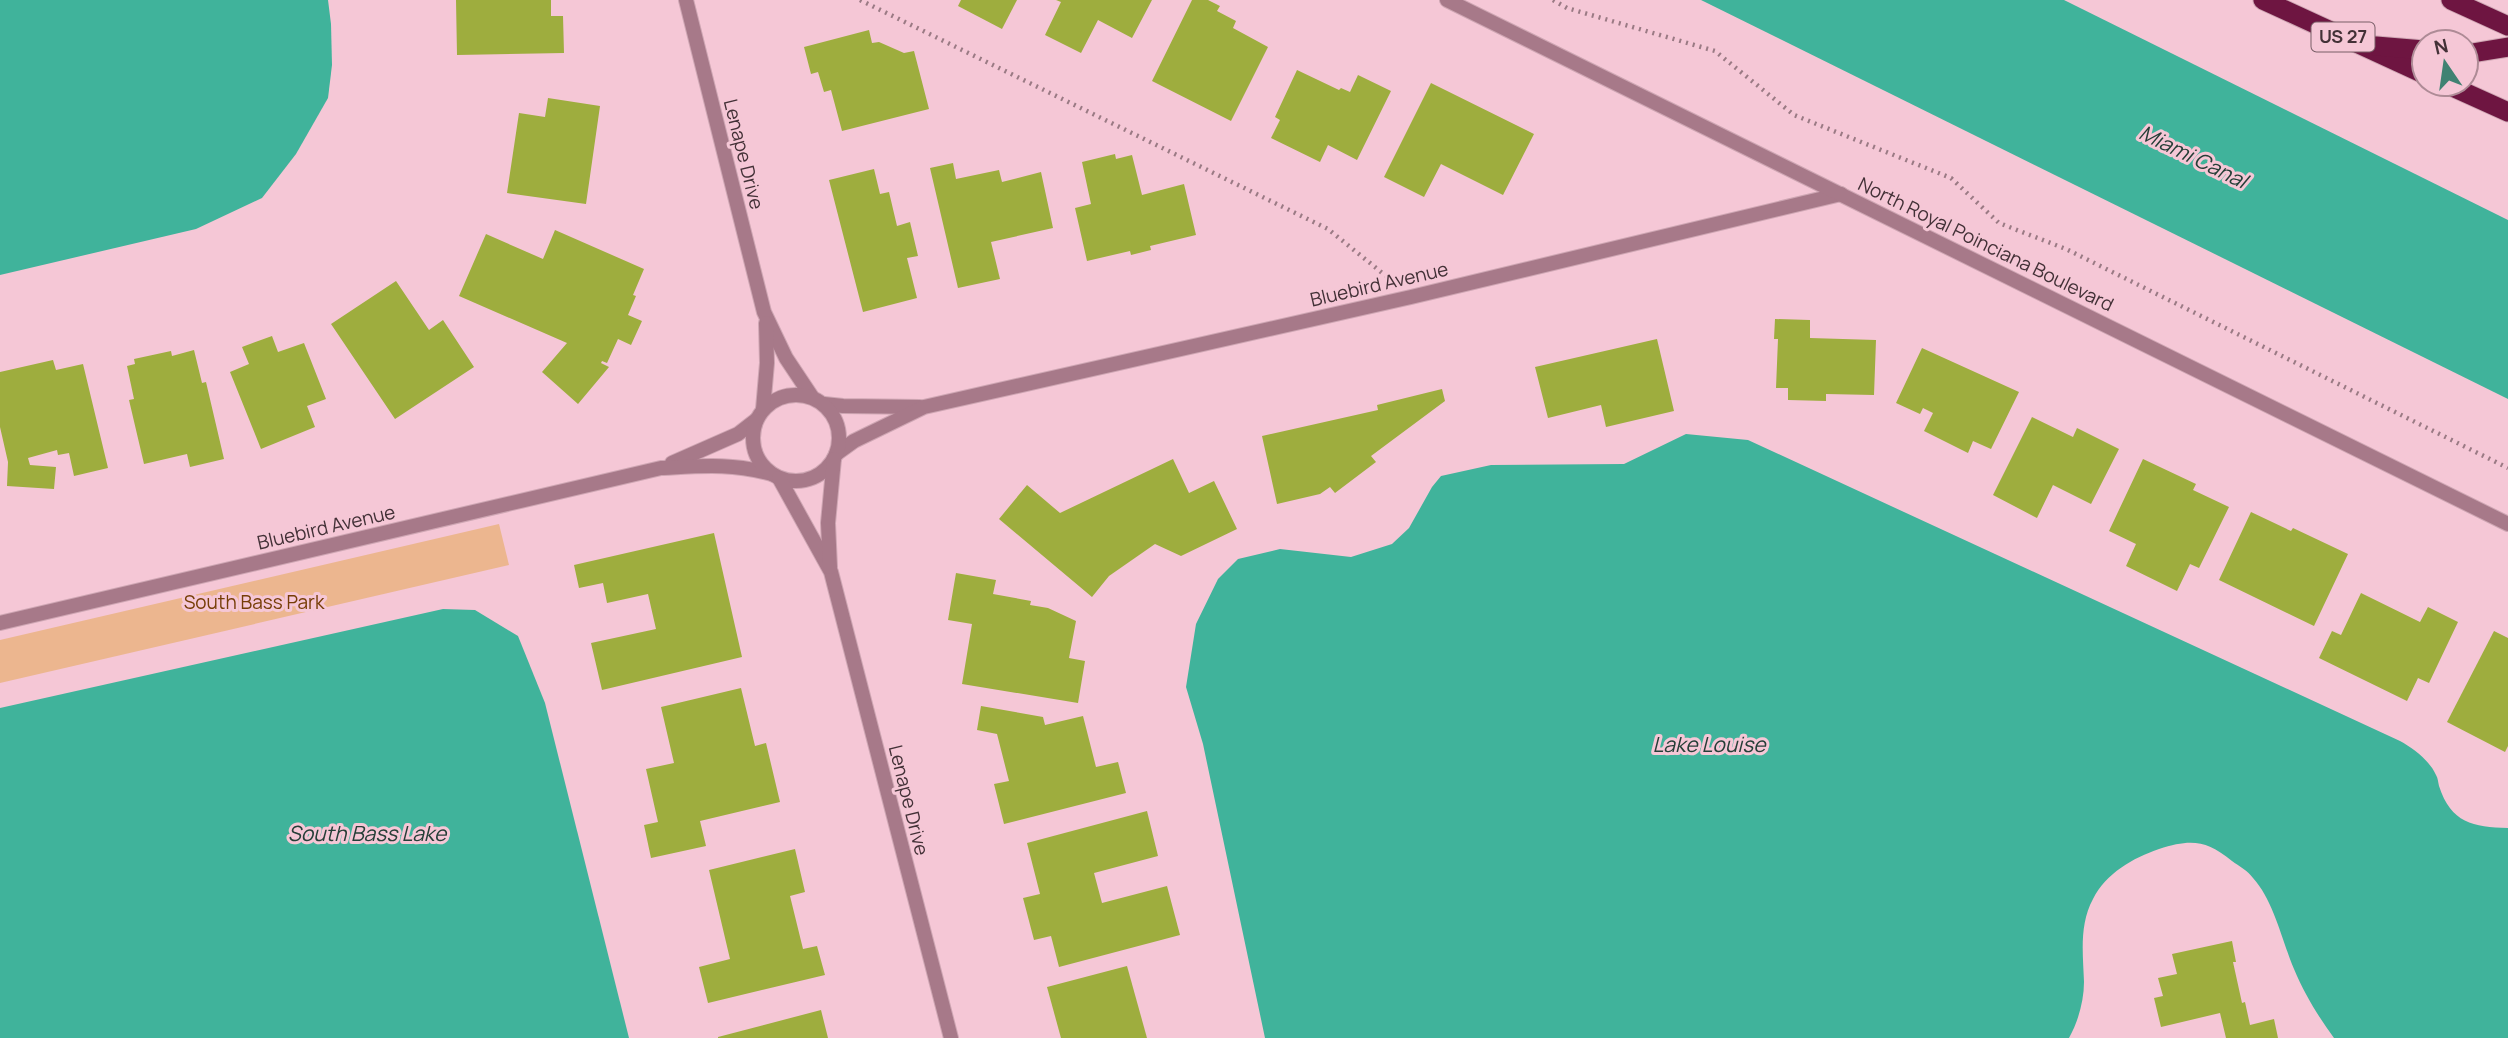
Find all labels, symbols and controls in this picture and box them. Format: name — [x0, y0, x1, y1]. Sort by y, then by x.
road number: US 27 — [2312, 22, 2374, 52]
north arrow — [2410, 28, 2480, 98]
text: N — [2432, 32, 2451, 61]
street label: Lenape Drive — [718, 96, 770, 212]
water label: Miami Canal — [2135, 118, 2255, 196]
street label: North Royal Poinciana Boulevard — [1854, 171, 2118, 317]
street label: Bluebird Avenue — [1307, 255, 1451, 313]
street label: Bluebird Avenue — [254, 498, 398, 556]
park label: South Bass Park — [184, 589, 325, 615]
water label: Lake Louise — [1653, 730, 1767, 758]
street label: Lenape Drive — [883, 742, 935, 858]
water label: South Bass Lake — [288, 819, 448, 847]

